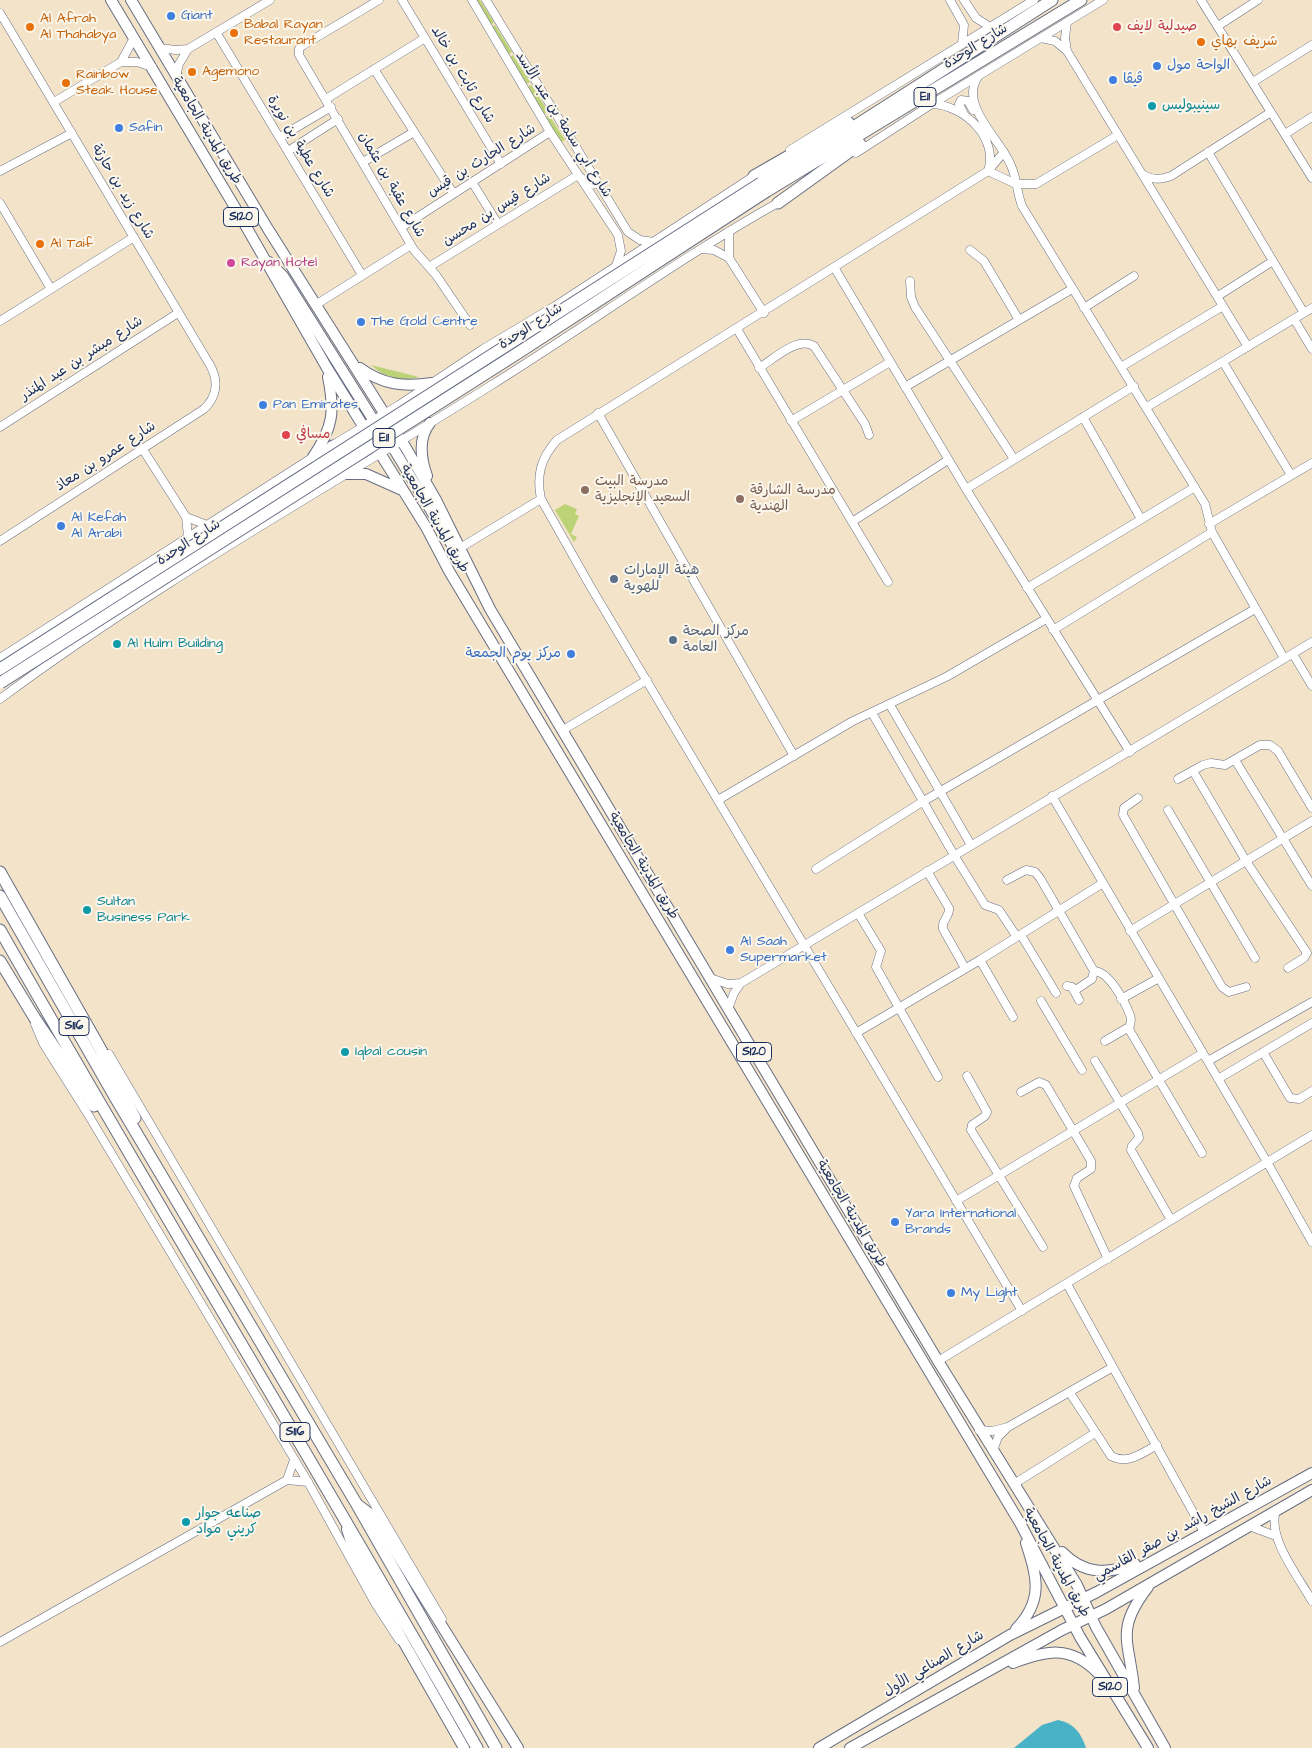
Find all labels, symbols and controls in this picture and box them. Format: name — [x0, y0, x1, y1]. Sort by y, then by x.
place label: Giant — [181, 8, 213, 24]
marker: Giant — [165, 10, 177, 22]
place label: Al Afrah Al Thahabya — [40, 11, 116, 44]
place label: Babal Rayan Restaurant — [244, 17, 323, 49]
place label: صيدلية لايف — [1127, 19, 1197, 35]
marker: Al Afrah Al Thahabya — [24, 21, 36, 33]
street label: شارع الوحدة — [941, 21, 1011, 73]
marker: صيدلية لايف — [1111, 21, 1123, 33]
street label: شارع ثابت بن خالد — [426, 23, 498, 127]
marker: Babal Rayan Restaurant — [228, 27, 240, 39]
place label: شريف بهاي — [1211, 34, 1278, 50]
marker: شريف بهاي — [1195, 36, 1207, 48]
street label: شارع أبي سلمة بن عبد الأسد — [511, 49, 615, 201]
place label: الواحة مول — [1167, 58, 1230, 74]
marker: الواحة مول — [1151, 60, 1163, 72]
place label: Agemono — [202, 64, 259, 80]
marker: Agemono — [186, 66, 198, 78]
place label: Rainbow Steak House — [76, 67, 158, 100]
place label: ڤيڤا — [1123, 72, 1143, 88]
street label: طريق المدينة الجامعية — [167, 74, 245, 188]
marker: ڤيڤا — [1107, 74, 1119, 86]
marker: Rainbow Steak House — [60, 77, 72, 89]
road number: E11 — [914, 88, 936, 106]
street label: شارع عطية بن نويرة — [263, 93, 337, 201]
place label: سينيبوليس — [1162, 98, 1220, 114]
marker: سينيبوليس — [1146, 100, 1158, 112]
place label: Safin — [129, 120, 163, 136]
street label: شارع الحارث بن قيس — [425, 121, 539, 201]
marker: Safin — [113, 122, 125, 134]
street label: شارع عقبة بن عثمان — [354, 129, 428, 241]
street label: شارع زيد بن حارثة — [87, 141, 157, 243]
street label: شارع قيس بن محسن — [440, 170, 554, 250]
road number: S120 — [224, 208, 258, 226]
place label: Al Taif — [50, 236, 93, 252]
marker: Al Taif — [34, 238, 46, 250]
place label: Rayan Hotel — [241, 255, 317, 271]
marker: Rayan Hotel — [225, 257, 237, 269]
street label: شارع الوحدة — [496, 300, 566, 354]
street label: شارع مبشر بن عبد المنذر — [18, 313, 146, 405]
place label: The Gold Centre — [371, 314, 478, 330]
marker: The Gold Centre — [355, 316, 367, 328]
place label: Pan Emirates — [273, 397, 358, 413]
marker: Pan Emirates — [257, 399, 269, 411]
street label: شارع عمرو بن معاذ — [53, 418, 159, 496]
place label: مسافي — [296, 427, 330, 443]
road number: E11 — [373, 428, 395, 448]
marker: مسافي — [280, 429, 292, 441]
street label: طريق المدينة الجامعية — [396, 462, 472, 576]
place label: مدرسة البيت السعيد الإنجليزية — [595, 474, 690, 507]
place label: مدرسة الشارقة الهندية — [750, 483, 836, 516]
marker: مدرسة البيت السعيد الإنجليزية — [579, 484, 591, 496]
marker: مدرسة الشارقة الهندية — [734, 493, 746, 505]
place label: Al Kefah Al Arabi — [71, 510, 126, 542]
street label: شارع الوحدة — [154, 516, 224, 570]
marker: Al Kefah Al Arabi — [55, 520, 67, 532]
place label: هيئة الإمارات للهوية — [624, 563, 699, 596]
marker: هيئة الإمارات للهوية — [608, 573, 620, 585]
place label: مركز الصحة العامة — [683, 624, 749, 656]
marker: مركز الصحة العامة — [667, 634, 679, 646]
place label: Al Hulm Building — [127, 636, 223, 652]
marker: Al Hulm Building — [111, 638, 123, 650]
place label: مركز يوم الجمعة — [466, 646, 561, 662]
marker: مركز يوم الجمعة — [565, 648, 577, 660]
street label: طريق المدينة الجامعية — [604, 809, 682, 923]
place label: Sultan Business Park — [97, 894, 190, 926]
marker: Sultan Business Park — [81, 904, 93, 916]
place label: Al Saah Supermarket — [740, 934, 827, 966]
marker: Al Saah Supermarket — [724, 944, 736, 956]
road number: S116 — [59, 1016, 89, 1036]
road number: S120 — [736, 1042, 772, 1062]
place label: Iqbal cousin — [355, 1044, 427, 1060]
marker: Iqbal cousin — [339, 1046, 351, 1058]
street label: طريق المدينة الجامعية — [812, 1157, 890, 1271]
place label: Yara International Brands — [905, 1206, 1016, 1238]
marker: Yara International Brands — [889, 1216, 901, 1228]
place label: My Light — [961, 1285, 1017, 1301]
marker: My Light — [945, 1287, 957, 1299]
road number: S116 — [280, 1422, 310, 1441]
street label: شارع الشيخ راشد بن صقر القاسمي — [1091, 1473, 1275, 1585]
street label: طريق المدينة الجامعية — [1019, 1505, 1093, 1621]
place label: صناعه جوار كريني مواد — [196, 1506, 261, 1538]
marker: صناعه جوار كريني مواد — [180, 1516, 192, 1528]
street label: شارع الصناعي الأول — [881, 1627, 987, 1701]
road number: S120 — [1092, 1678, 1128, 1696]

